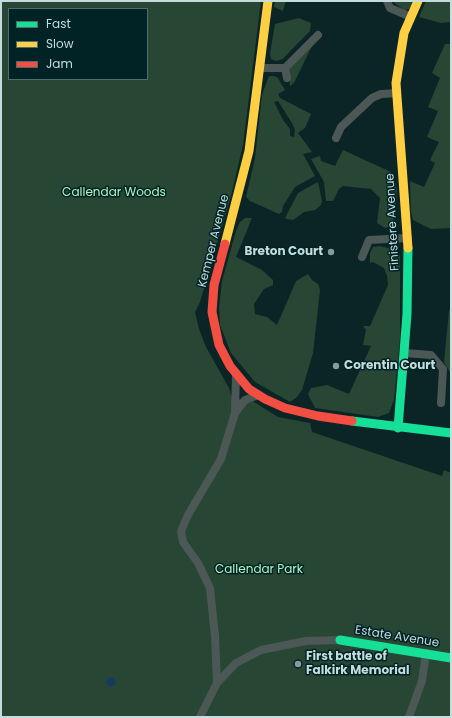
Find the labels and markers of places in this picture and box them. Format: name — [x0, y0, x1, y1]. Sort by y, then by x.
place label: Breton Court — [245, 245, 323, 259]
marker: Breton Court — [326, 247, 336, 257]
place label: Corentin Court — [344, 359, 435, 373]
marker: Corentin Court — [331, 361, 341, 371]
place label: First battle of Falkirk Memorial — [306, 650, 409, 678]
marker: First battle of Falkirk Memorial — [293, 659, 303, 669]

